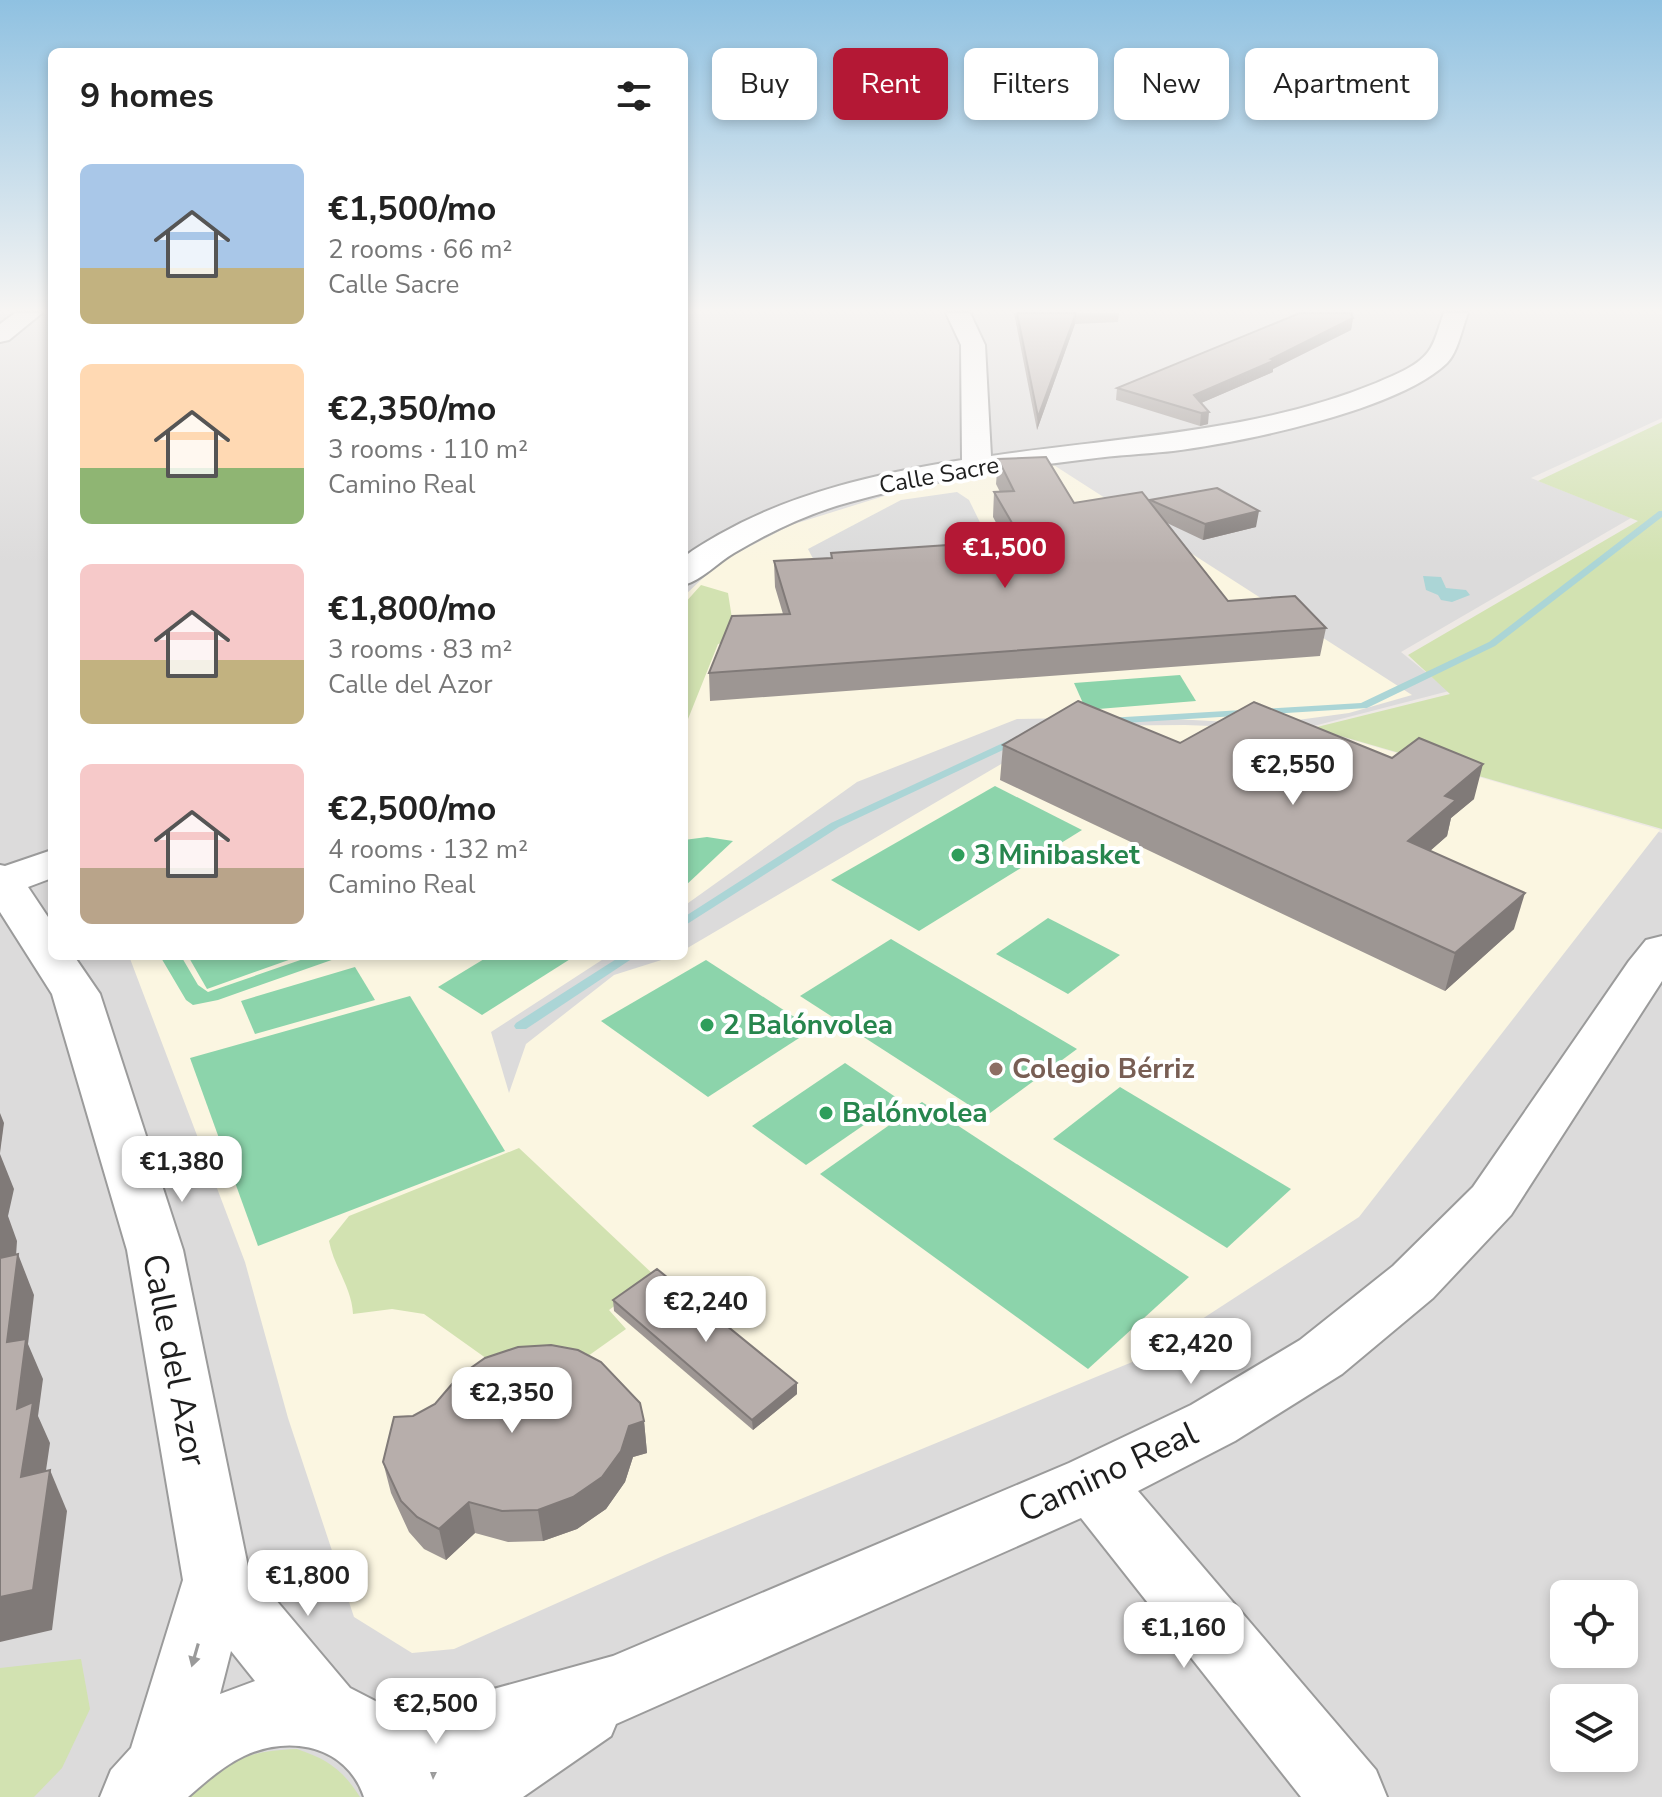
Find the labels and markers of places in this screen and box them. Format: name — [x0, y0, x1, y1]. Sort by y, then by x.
pin: €1,500 — [940, 522, 1070, 590]
pin: €2,550 — [1228, 739, 1358, 807]
place label: 3 Minibasket — [974, 836, 1140, 874]
marker: 3 Minibasket — [949, 846, 967, 864]
place label: 2 Balónvolea — [723, 1006, 893, 1044]
marker: 2 Balónvolea — [698, 1016, 716, 1034]
place label: Colegio Bérriz — [1012, 1050, 1195, 1088]
marker: Colegio Bérriz — [987, 1060, 1005, 1078]
place label: Balónvolea — [842, 1094, 988, 1132]
marker: Balónvolea — [817, 1104, 835, 1122]
pin: €1,380 — [117, 1136, 247, 1204]
pin: €2,240 — [641, 1276, 771, 1344]
pin: €2,420 — [1126, 1318, 1256, 1386]
pin: €2,350 — [447, 1367, 577, 1435]
pin: €1,800 — [243, 1550, 373, 1618]
pin: €1,160 — [1119, 1602, 1249, 1670]
pin: €2,500 — [371, 1678, 501, 1746]

